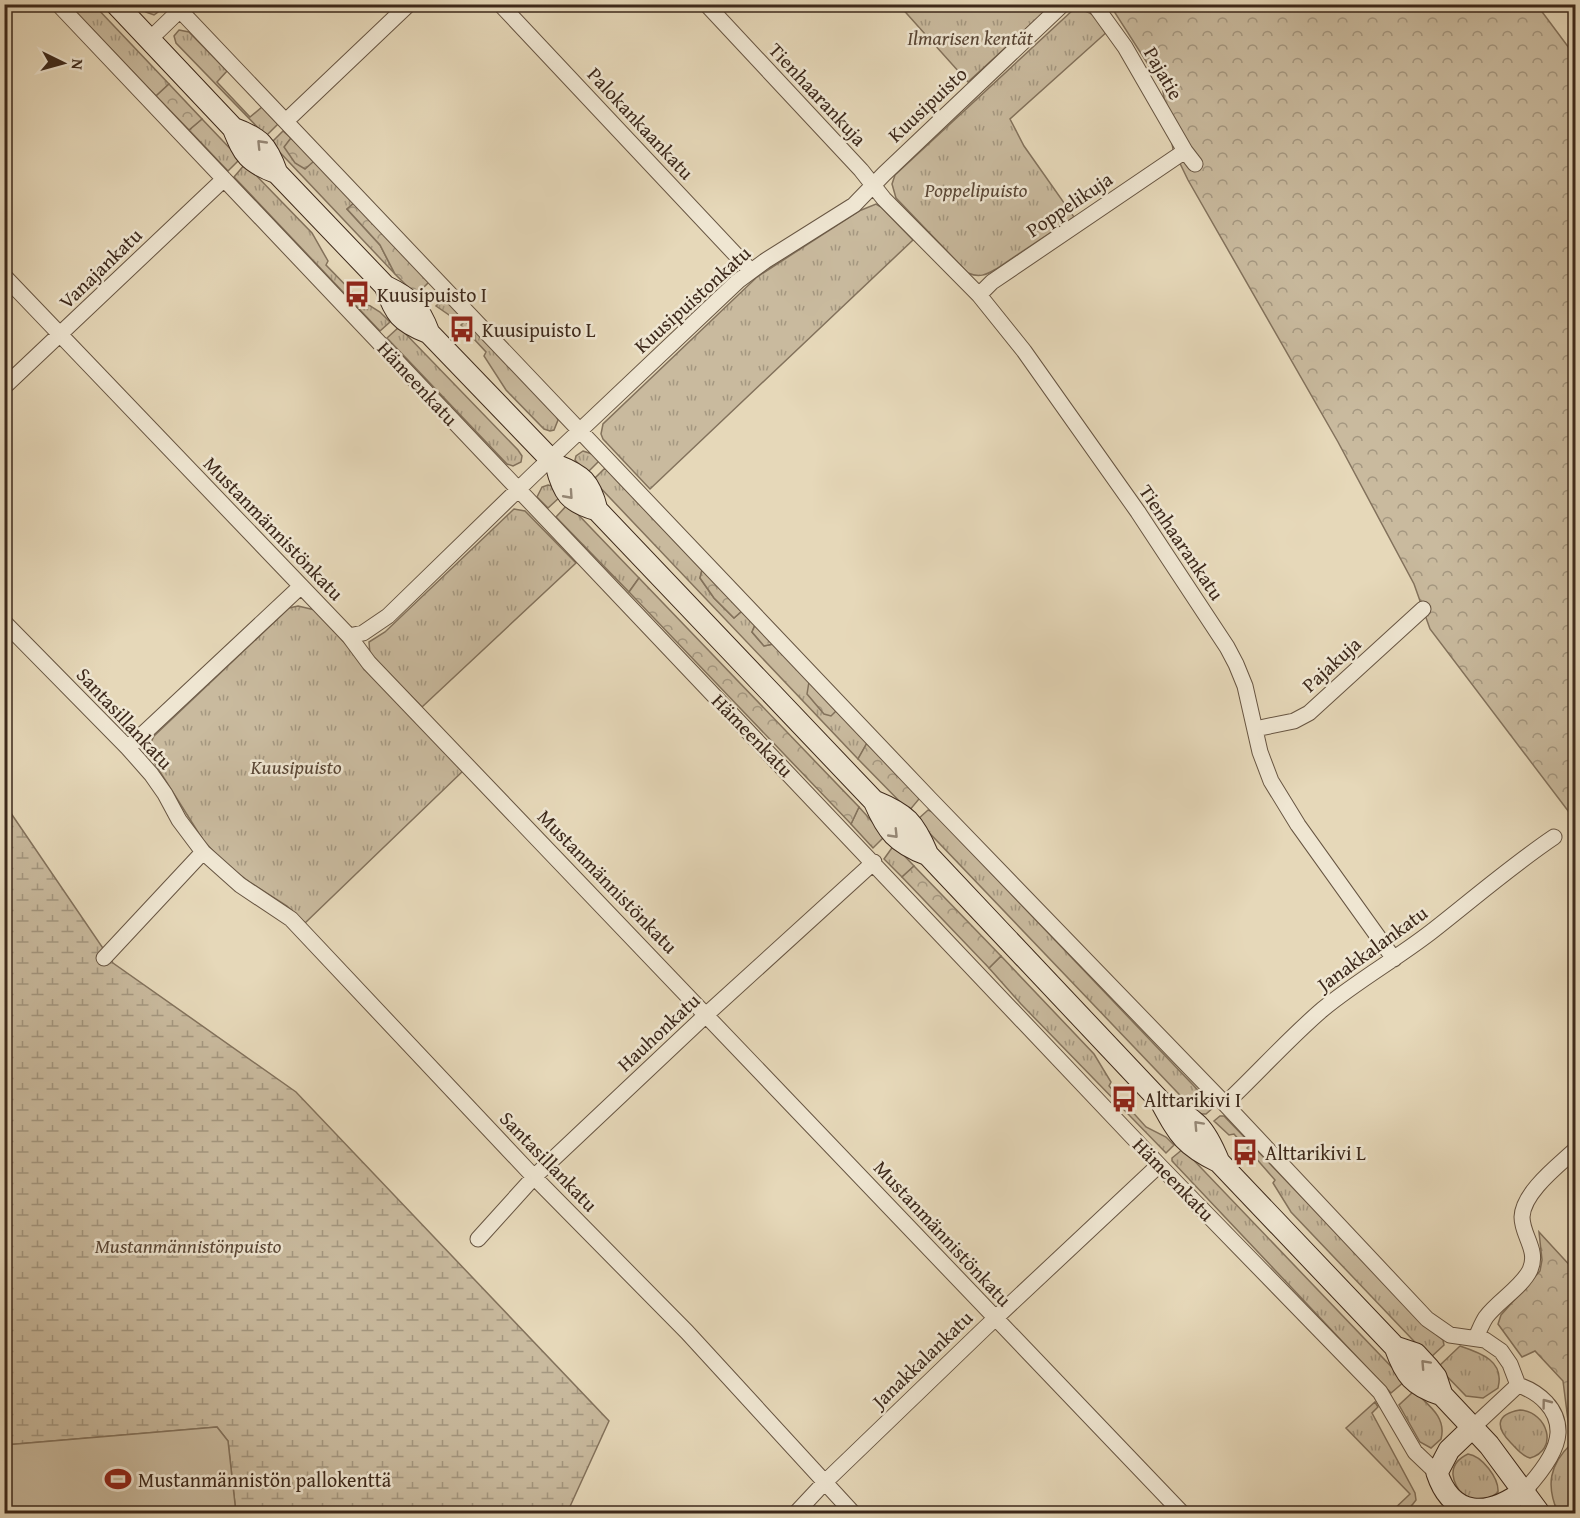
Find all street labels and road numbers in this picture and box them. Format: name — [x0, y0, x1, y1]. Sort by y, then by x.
street label: Tienhaarankuja — [762, 36, 874, 153]
street label: Pajatie — [1137, 41, 1191, 105]
street label: Kuusipuisto — [881, 59, 973, 149]
street label: Palokankaankatu — [581, 60, 701, 186]
street label: Poppelikuja — [1020, 164, 1119, 244]
street label: Vanajankatu — [52, 221, 148, 315]
street label: Kuusipuistonkatu — [627, 239, 757, 359]
street label: Hämeenkatu — [371, 334, 465, 432]
street label: Mustanmännistönkatu — [197, 449, 351, 607]
street label: Tienhaarankatu — [1133, 478, 1232, 606]
street label: Pajakuja — [1295, 629, 1367, 698]
street label: Santasillankatu — [70, 661, 180, 776]
street label: Hämeenkatu — [706, 687, 801, 784]
street label: Mustanmännistönkatu — [531, 802, 685, 960]
street label: Janakkalankatu — [1308, 898, 1433, 1000]
street label: Hauhonkatu — [610, 986, 706, 1078]
street label: Santasillankatu — [493, 1104, 605, 1218]
street label: Hämeenkatu — [1127, 1131, 1222, 1228]
street label: Mustanmännistönkatu — [867, 1153, 1019, 1313]
street label: Janakkalankatu — [863, 1303, 979, 1417]

